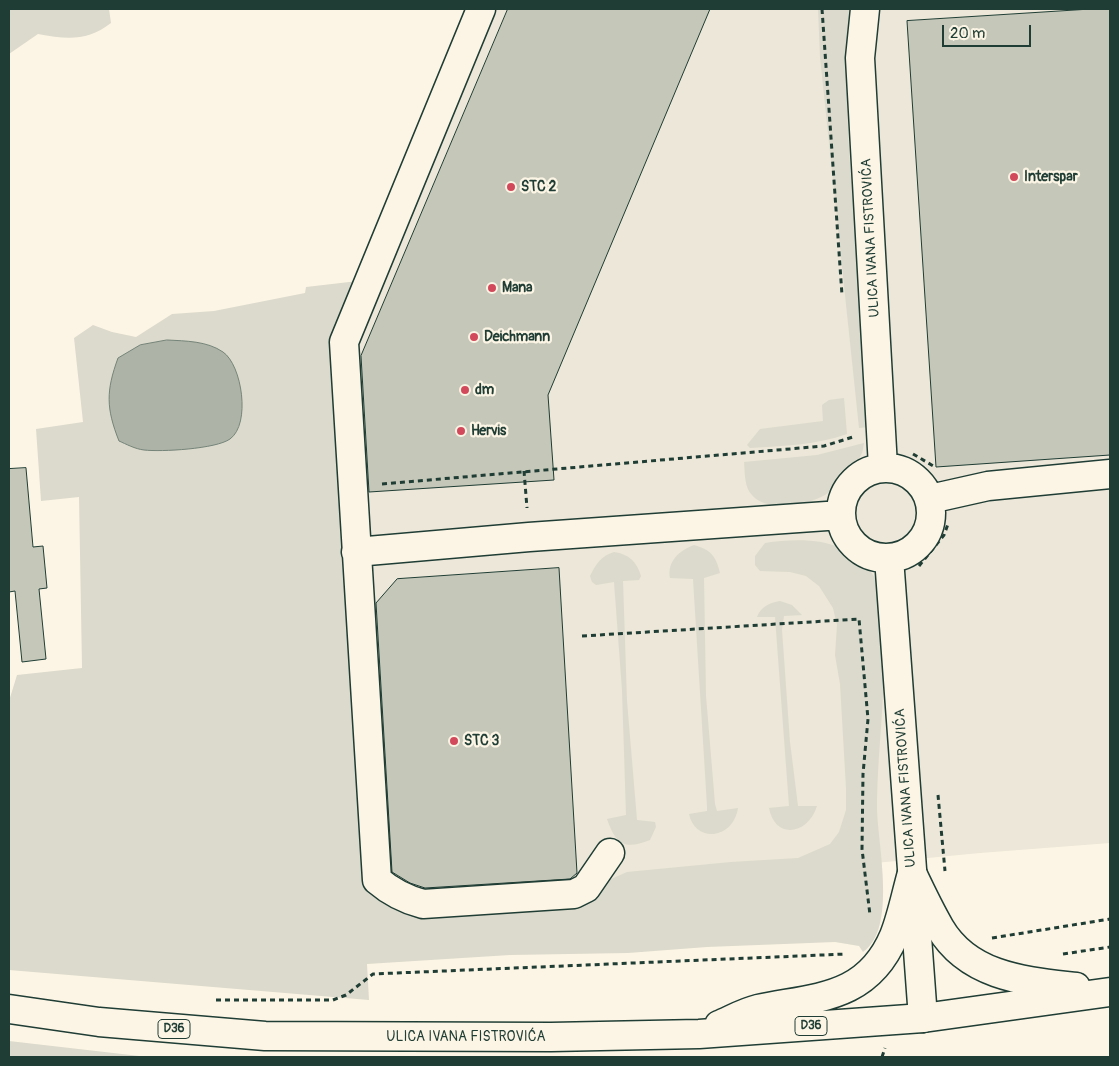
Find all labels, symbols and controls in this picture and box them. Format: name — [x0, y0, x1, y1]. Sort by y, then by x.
scale bar — [944, 15, 1033, 47]
text: 20 m — [950, 24, 985, 43]
street label: ULICA IVANA FISTROVIĆA — [858, 158, 884, 318]
place label: Interspar — [1024, 169, 1078, 185]
marker: Interspar — [1008, 171, 1020, 183]
place label: STC 2 — [521, 179, 556, 195]
marker: STC 2 — [505, 181, 517, 193]
place label: Mana — [502, 280, 533, 296]
marker: Mana — [486, 282, 498, 294]
place label: Deichmann — [484, 329, 550, 345]
marker: Deichmann — [468, 331, 480, 343]
place label: dm — [475, 382, 494, 398]
marker: dm — [459, 384, 471, 396]
place label: Hervis — [471, 423, 506, 439]
marker: Hervis — [455, 425, 467, 437]
street label: ULICA IVANA FISTROVIĆA — [892, 708, 920, 868]
place label: STC 3 — [464, 733, 499, 749]
marker: STC 3 — [448, 735, 460, 747]
road number: D36 — [795, 1016, 827, 1036]
road number: D36 — [158, 1020, 190, 1038]
street label: ULICA IVANA FISTROVIĆA — [386, 1029, 546, 1045]

